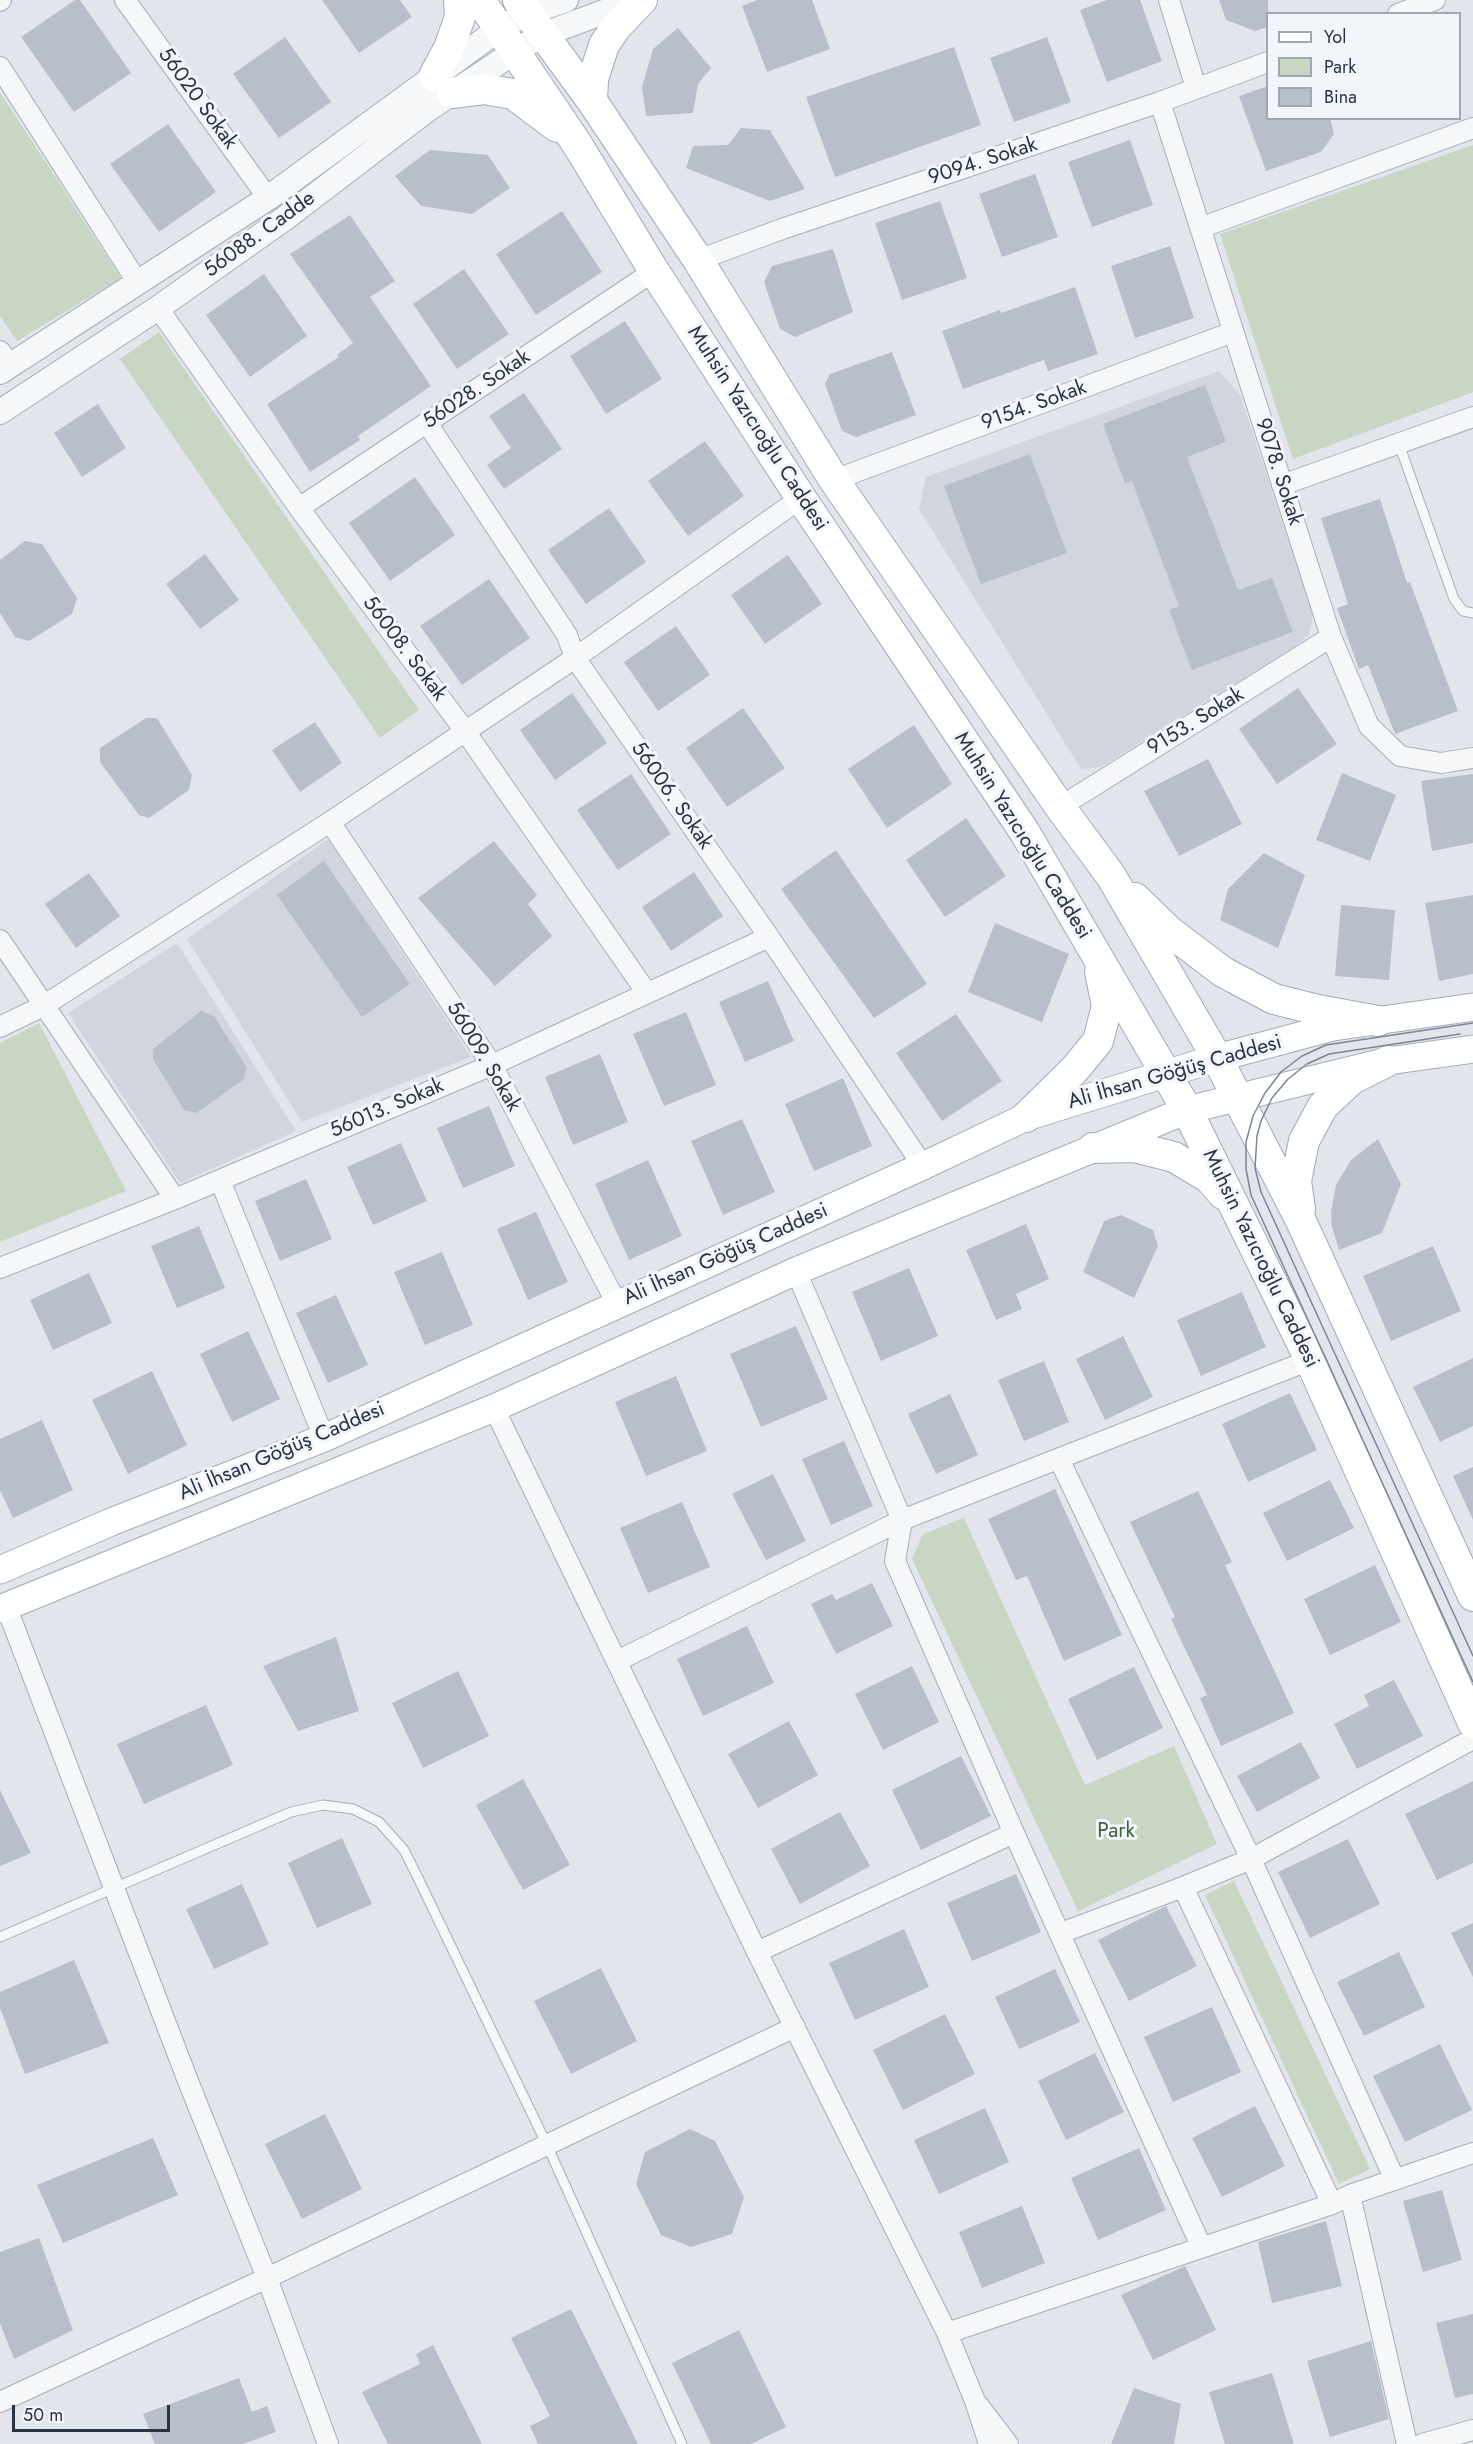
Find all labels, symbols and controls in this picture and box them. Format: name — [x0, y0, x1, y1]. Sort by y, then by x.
legend — [1266, 12, 1461, 120]
text: Yol — [1324, 24, 1346, 50]
street label: 56020 Sokak — [152, 43, 242, 155]
text: Park — [1324, 54, 1356, 80]
text: Bina — [1324, 84, 1357, 110]
street label: 9094. Sokak — [925, 133, 1041, 191]
street label: 56088. Cadde — [200, 186, 320, 284]
street label: Muhsin Yazıcıoğlu Caddesi — [681, 322, 833, 536]
street label: 56028. Sokak — [419, 345, 535, 435]
street label: 9154. Sokak — [978, 375, 1090, 437]
street label: 9078. Sokak — [1249, 415, 1307, 529]
street label: 56008. Sokak — [356, 592, 452, 706]
street label: 9153. Sokak — [1143, 683, 1249, 761]
street label: Muhsin Yazıcıoğlu Caddesi — [948, 728, 1096, 944]
street label: 56006. Sokak — [625, 737, 717, 855]
street label: 56009. Sokak — [440, 997, 526, 1117]
street label: Ali İhsan Göğüş Caddesi — [1065, 1030, 1285, 1116]
street label: 56013. Sokak — [326, 1074, 448, 1144]
street label: Muhsin Yazıcıoğlu Caddesi — [1196, 1146, 1324, 1372]
street label: Ali İhsan Göğüş Caddesi — [620, 1199, 832, 1311]
street label: Ali İhsan Göğüş Caddesi — [175, 1397, 389, 1507]
park label: Park — [1097, 1819, 1135, 1845]
scale bar — [15, 2393, 172, 2431]
text: 50 m — [23, 2402, 63, 2428]

